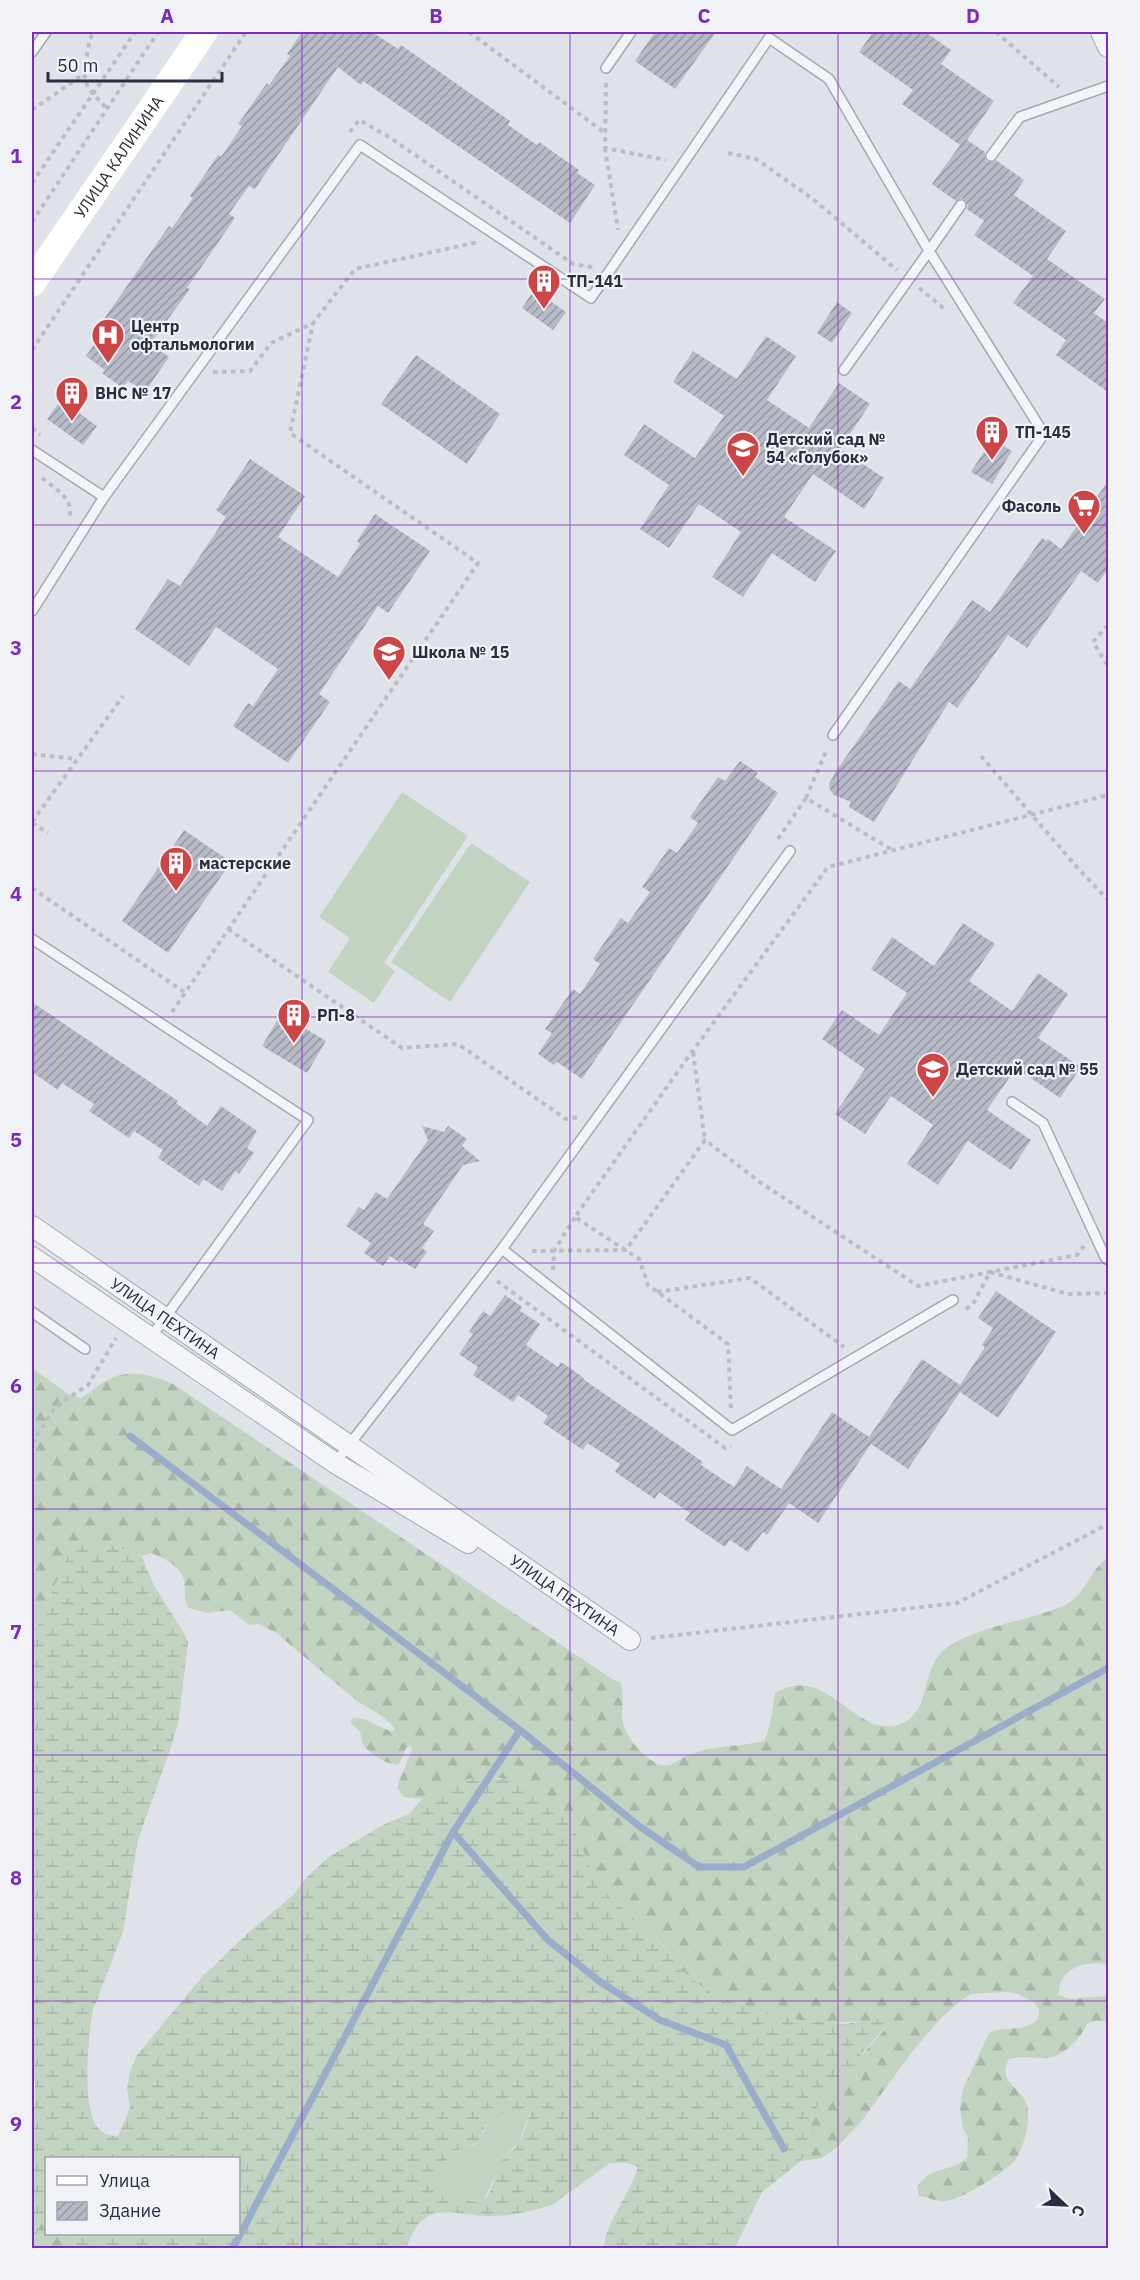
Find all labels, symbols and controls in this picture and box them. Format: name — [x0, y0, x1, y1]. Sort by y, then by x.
text: A — [160, 2, 174, 29]
text: B — [429, 2, 443, 29]
text: C — [697, 2, 711, 29]
text: D — [966, 2, 980, 29]
scale bar — [48, 45, 222, 83]
text: 50 m — [57, 54, 99, 77]
street label: УЛИЦА КАЛИНИНА — [69, 92, 167, 222]
text: 1 — [10, 142, 22, 169]
building icon: ТП-141 — [526, 263, 562, 310]
place label: ТП-141 — [567, 271, 623, 291]
place label: Центр офтальмологии — [131, 316, 255, 354]
hospital icon: Центр офтальмологии — [90, 317, 126, 364]
building icon: ВНС № 17 — [54, 375, 90, 422]
place label: ВНС № 17 — [95, 383, 171, 403]
text: 2 — [10, 388, 22, 415]
building icon: ТП-145 — [974, 414, 1010, 461]
place label: ТП-145 — [1015, 422, 1071, 442]
place label: Детский сад № 54 «Голубок» — [766, 429, 885, 467]
school or university icon: Детский сад № 54 «Голубок» — [725, 430, 761, 477]
supermarket icon: Фасоль — [1066, 488, 1102, 535]
place label: Фасоль — [1002, 496, 1061, 516]
text: 3 — [10, 634, 22, 661]
school or university icon: Школа № 15 — [371, 634, 407, 681]
place label: Школа № 15 — [412, 642, 510, 662]
building icon: мастерские — [158, 845, 194, 892]
place label: мастерские — [199, 853, 291, 873]
text: 4 — [10, 880, 22, 907]
building icon: РП-8 — [276, 997, 312, 1044]
place label: РП-8 — [317, 1005, 355, 1025]
school or university icon: Детский сад № 55 — [915, 1051, 951, 1098]
place label: Детский сад № 55 — [956, 1059, 1099, 1079]
text: 5 — [10, 1126, 22, 1153]
street label: УЛИЦА ПЕХТИНА — [106, 1273, 224, 1363]
text: 6 — [10, 1372, 22, 1399]
street label: УЛИЦА ПЕХТИНА — [506, 1550, 624, 1640]
text: 7 — [10, 1618, 22, 1645]
text: 8 — [10, 1864, 22, 1891]
text: 9 — [10, 2110, 22, 2137]
legend — [45, 2157, 240, 2235]
text: Улица — [99, 2169, 150, 2192]
north arrow — [1035, 2175, 1095, 2235]
text: Здание — [99, 2199, 161, 2222]
text: С — [1068, 2202, 1090, 2220]

